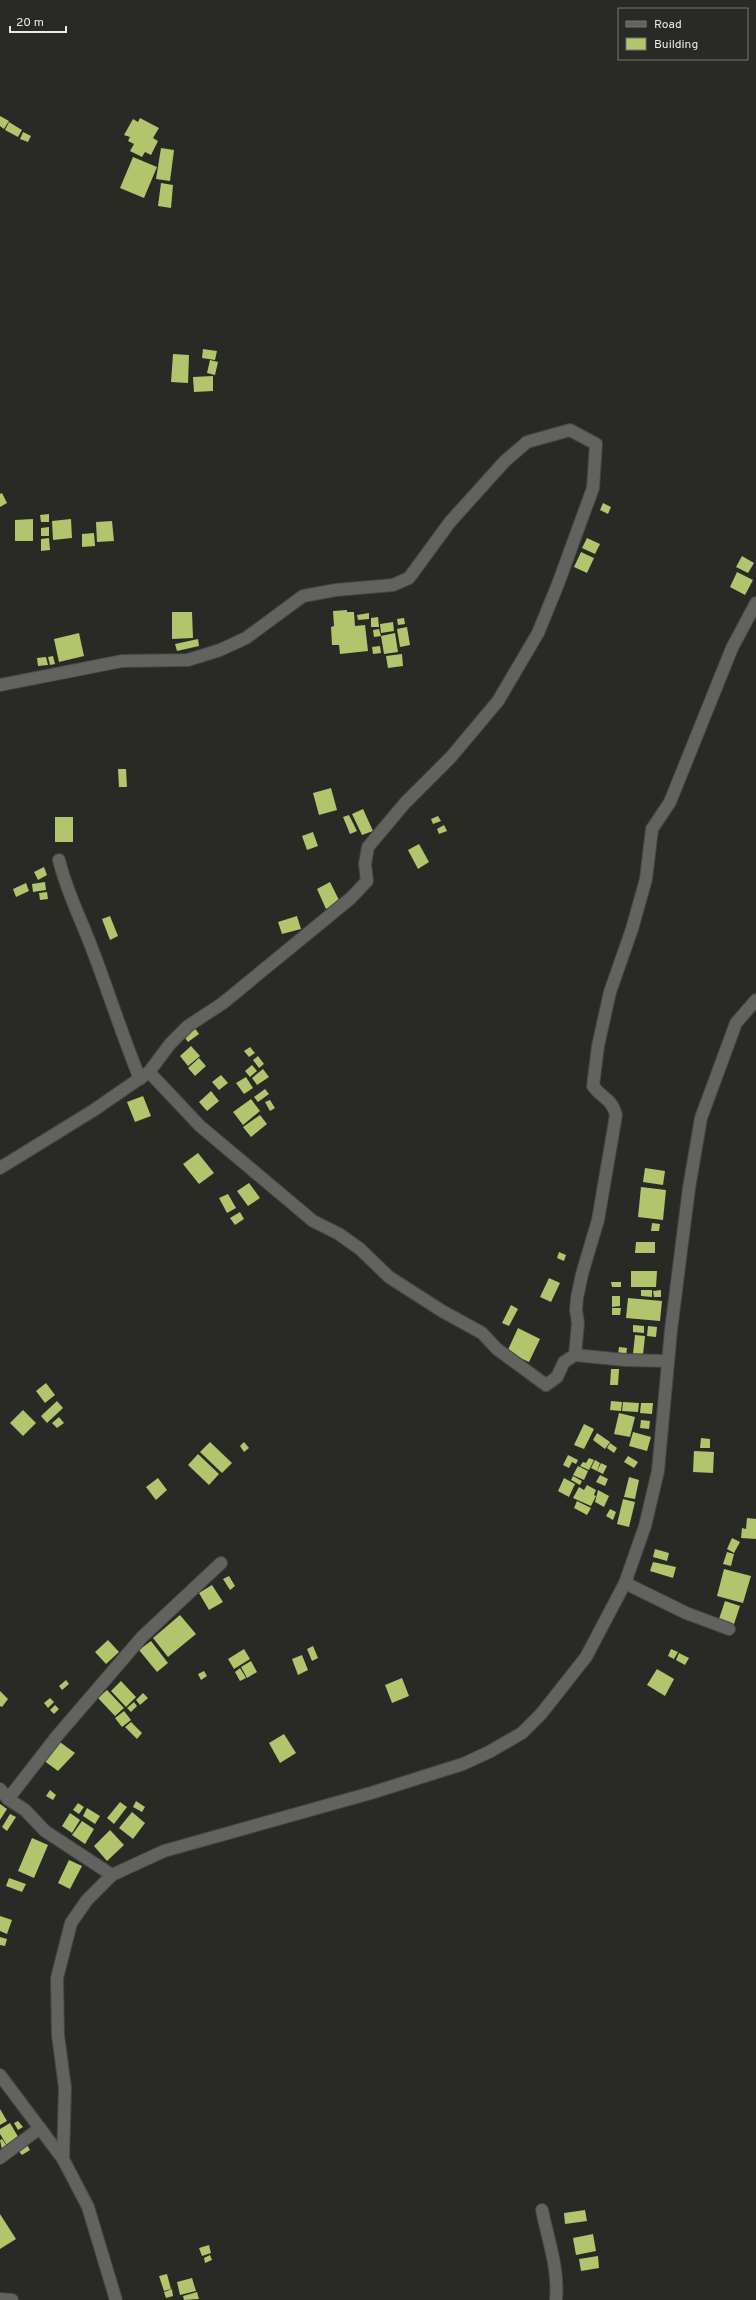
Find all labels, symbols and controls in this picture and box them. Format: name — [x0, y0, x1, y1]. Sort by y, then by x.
scale bar — [10, 8, 66, 34]
legend — [618, 8, 748, 60]
text: 20 m — [16, 15, 44, 31]
text: Road — [654, 17, 682, 33]
text: Building — [654, 37, 698, 53]

